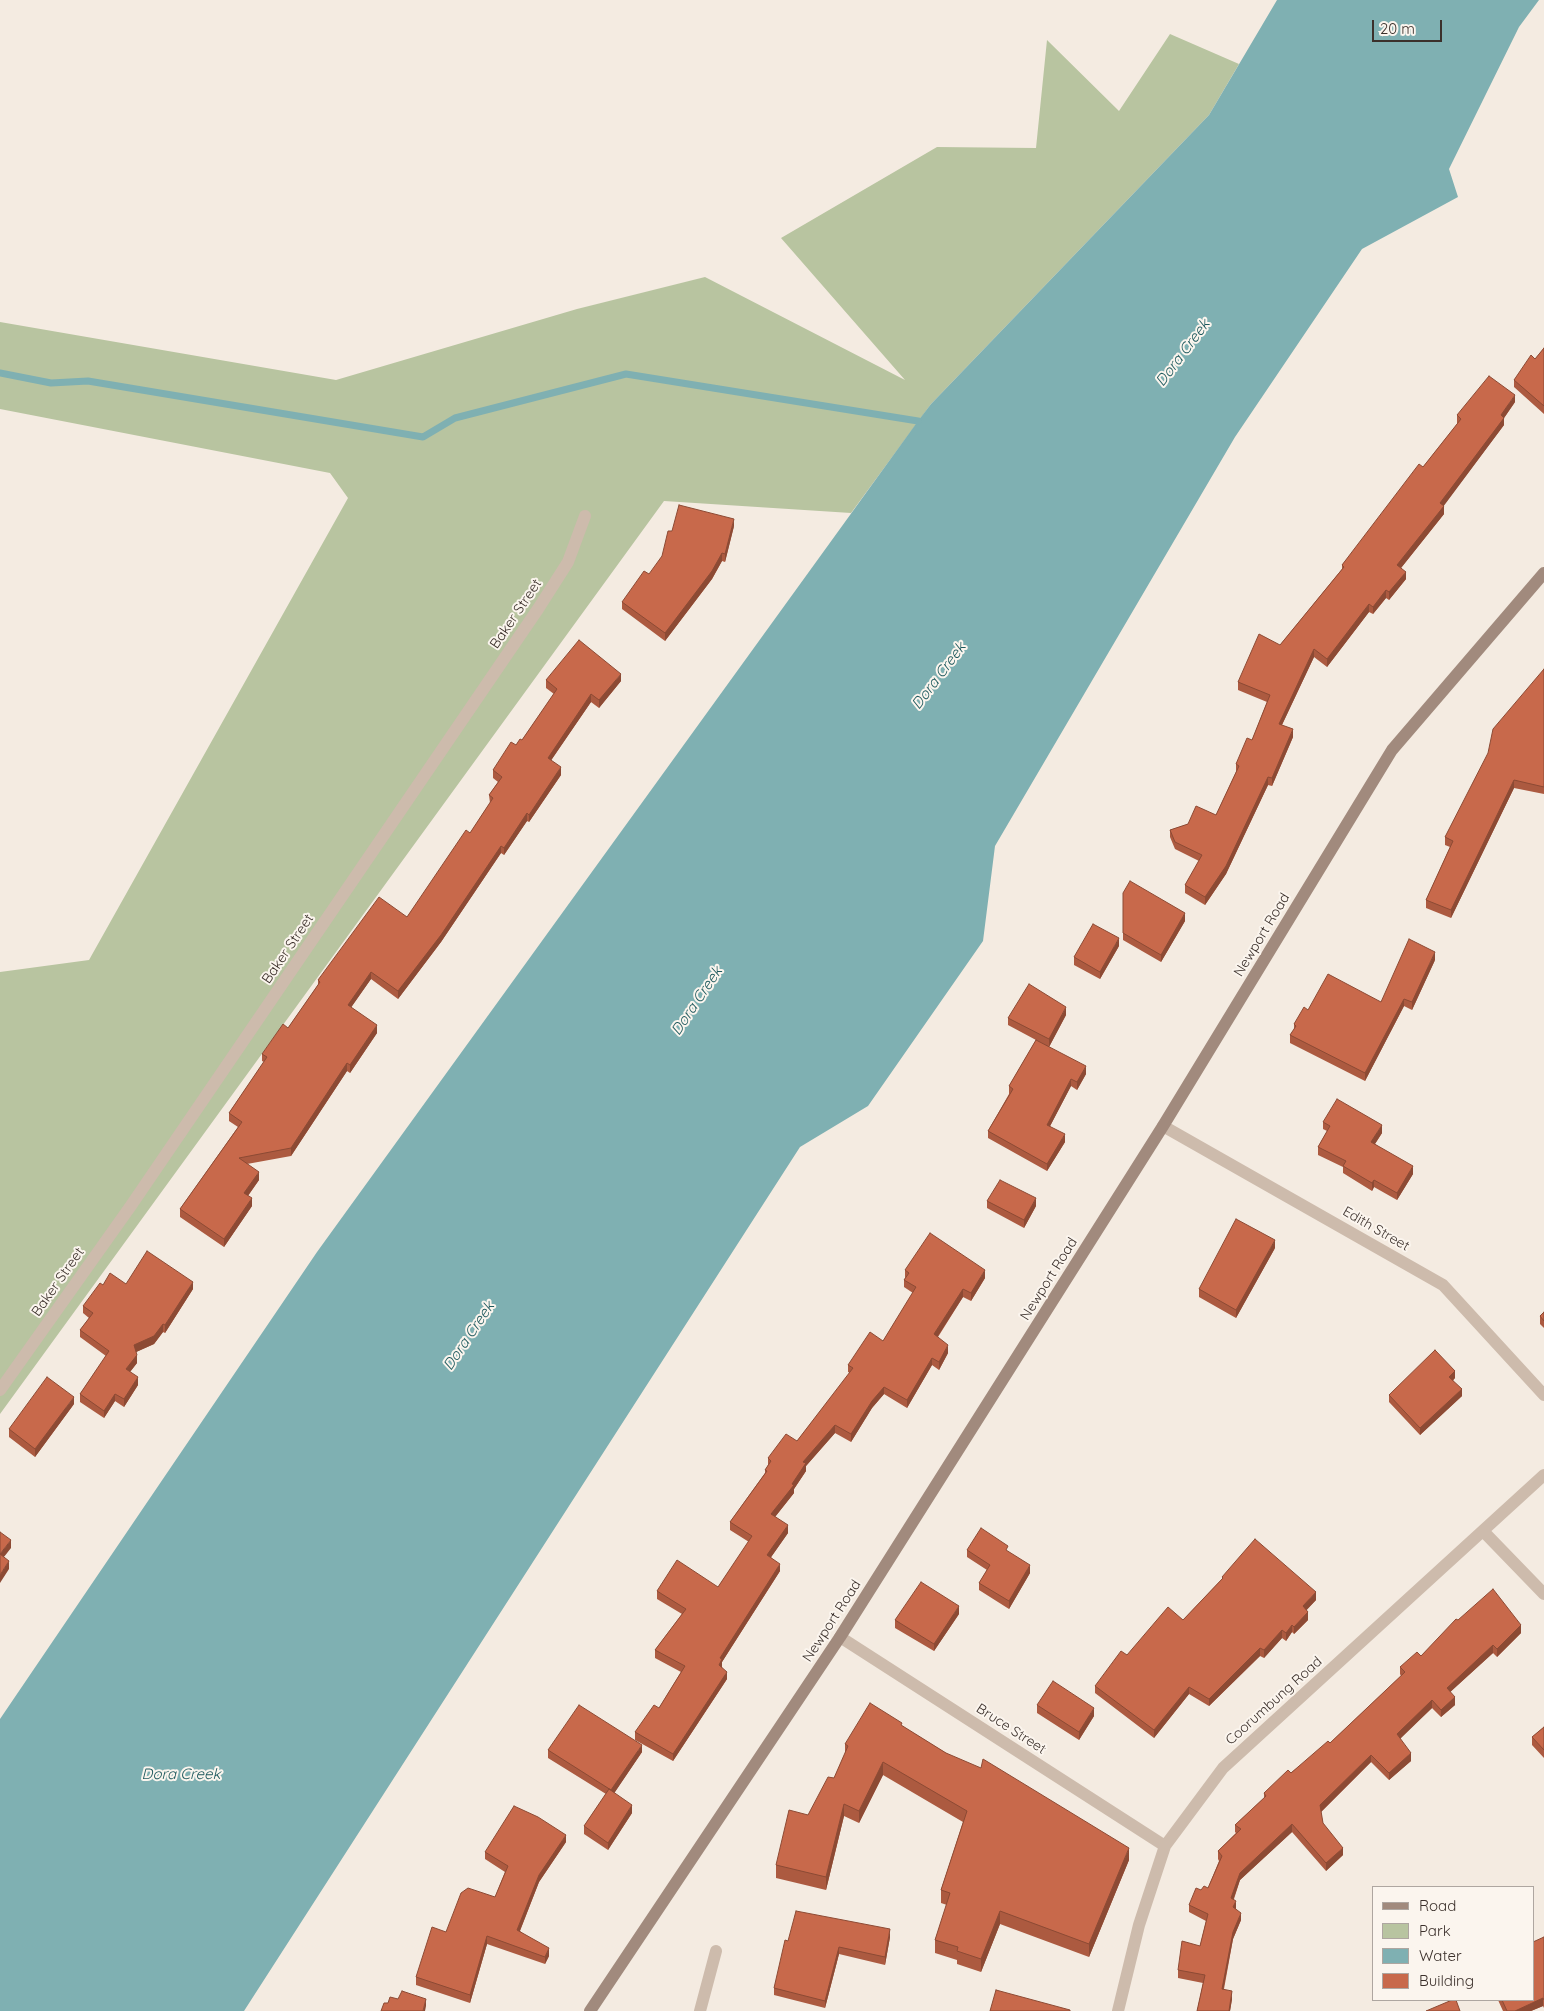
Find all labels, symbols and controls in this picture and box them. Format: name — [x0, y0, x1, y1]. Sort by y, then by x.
scale bar — [1374, 10, 1444, 42]
text: 20 m — [1380, 19, 1415, 38]
water label: Dora Creek — [1152, 316, 1214, 390]
street label: Baker Street — [487, 576, 545, 652]
water label: Dora Creek — [908, 639, 970, 713]
street label: Newport Road — [1231, 890, 1293, 980]
street label: Baker Street — [259, 911, 317, 987]
water label: Dora Creek — [667, 963, 727, 1039]
street label: Edith Street — [1340, 1203, 1412, 1255]
street label: Newport Road — [1017, 1235, 1081, 1323]
street label: Baker Street — [28, 1244, 88, 1320]
water label: Dora Creek — [439, 1298, 499, 1374]
street label: Newport Road — [799, 1577, 865, 1665]
street label: Coorumbung Road — [1222, 1653, 1326, 1749]
street label: Bruce Street — [973, 1700, 1049, 1758]
water label: Dora Creek — [142, 1765, 220, 1783]
legend — [1372, 1886, 1534, 2001]
text: Road — [1419, 1896, 1456, 1915]
text: Park — [1419, 1921, 1451, 1940]
text: Water — [1419, 1946, 1462, 1965]
text: Building — [1419, 1971, 1474, 1990]

